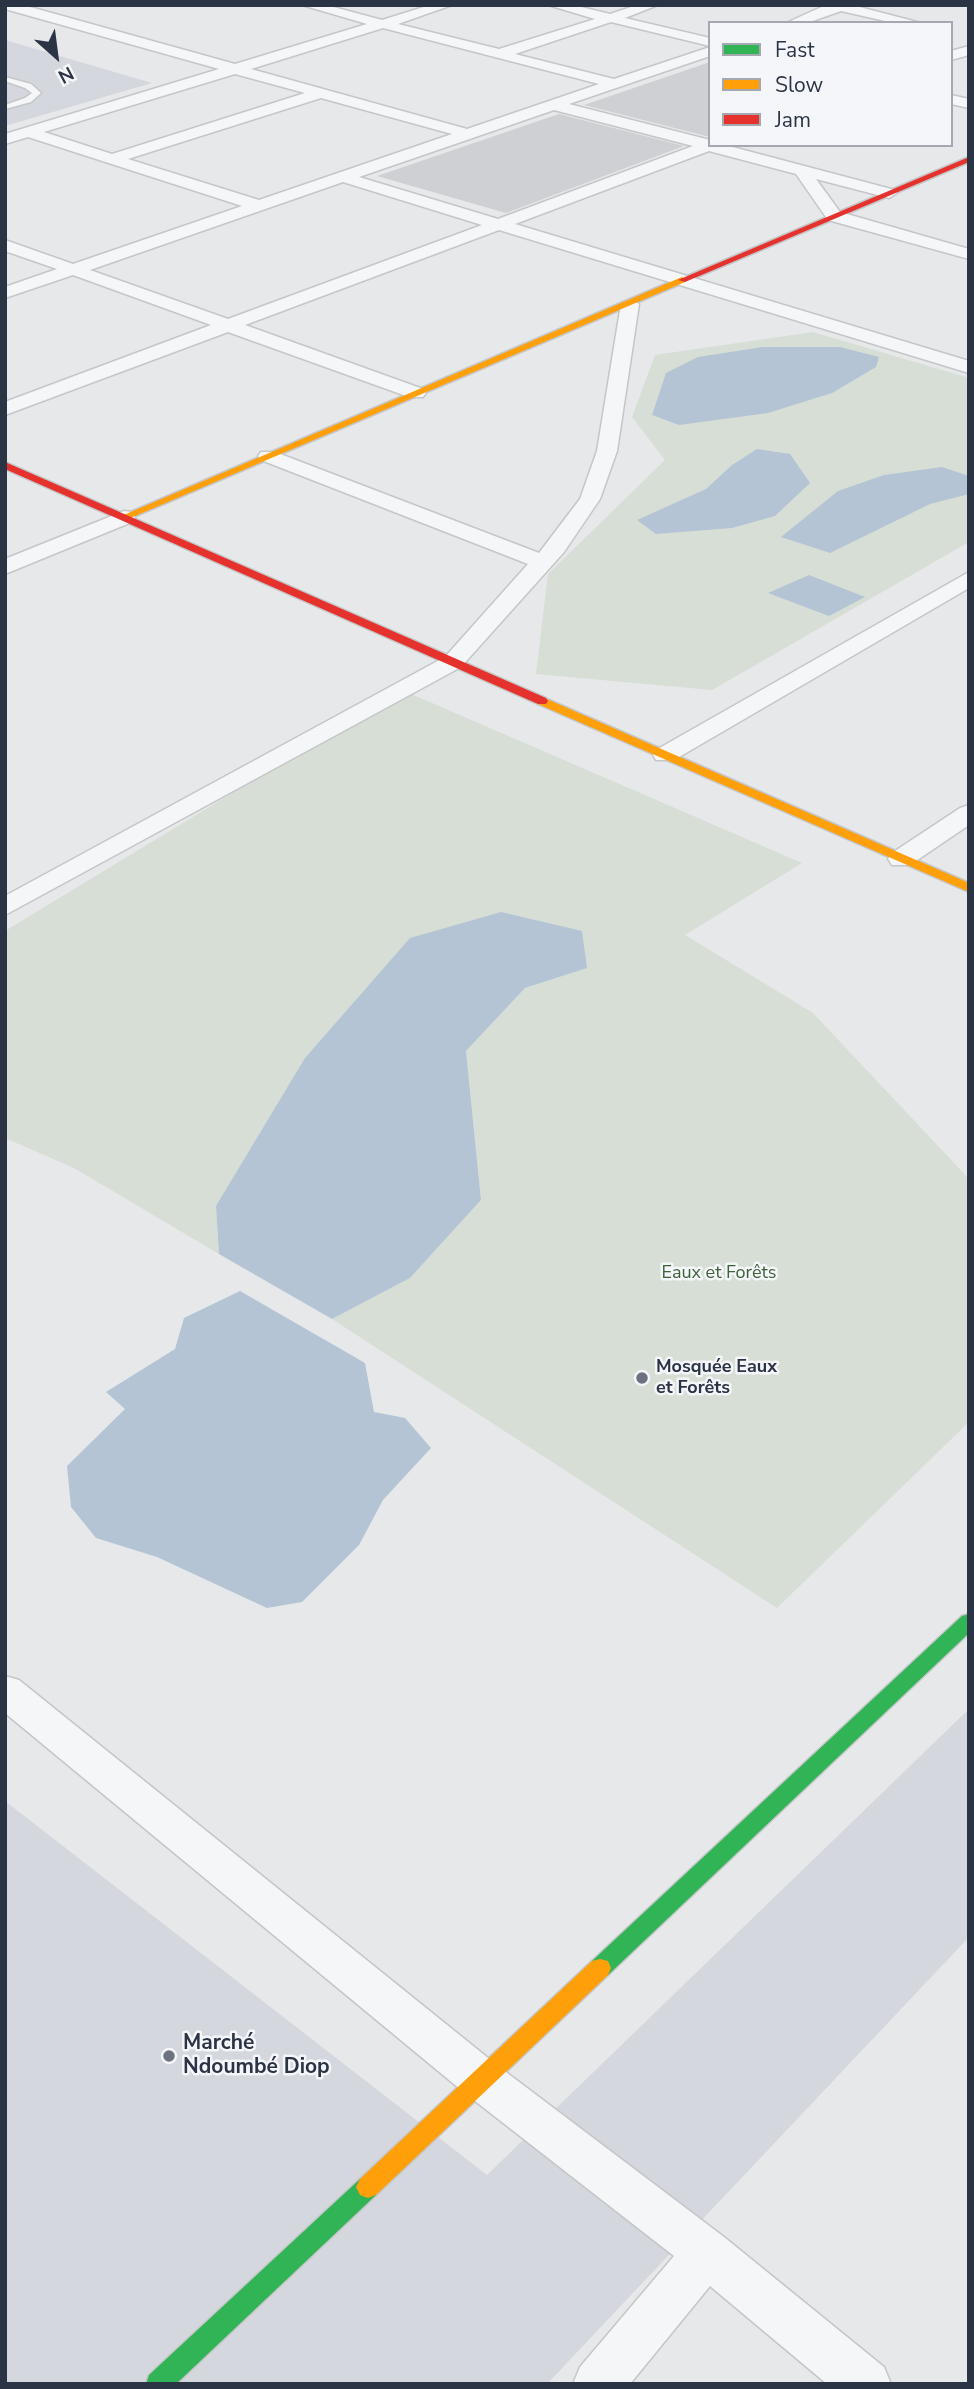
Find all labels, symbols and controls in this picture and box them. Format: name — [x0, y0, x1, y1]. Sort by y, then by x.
north arrow — [21, 21, 91, 91]
legend — [708, 21, 953, 147]
text: Fast — [775, 36, 815, 64]
text: N — [53, 60, 78, 89]
text: Slow — [775, 71, 823, 99]
text: Jam — [775, 106, 811, 134]
park label: Eaux et Forêts — [662, 1263, 776, 1285]
place label: Mosquée Eaux et Forêts — [656, 1357, 777, 1400]
marker: Mosquée Eaux et Forêts — [634, 1370, 650, 1386]
place label: Marché Ndoumbé Diop — [183, 2031, 330, 2081]
marker: Marché Ndoumbé Diop — [161, 2048, 177, 2064]

